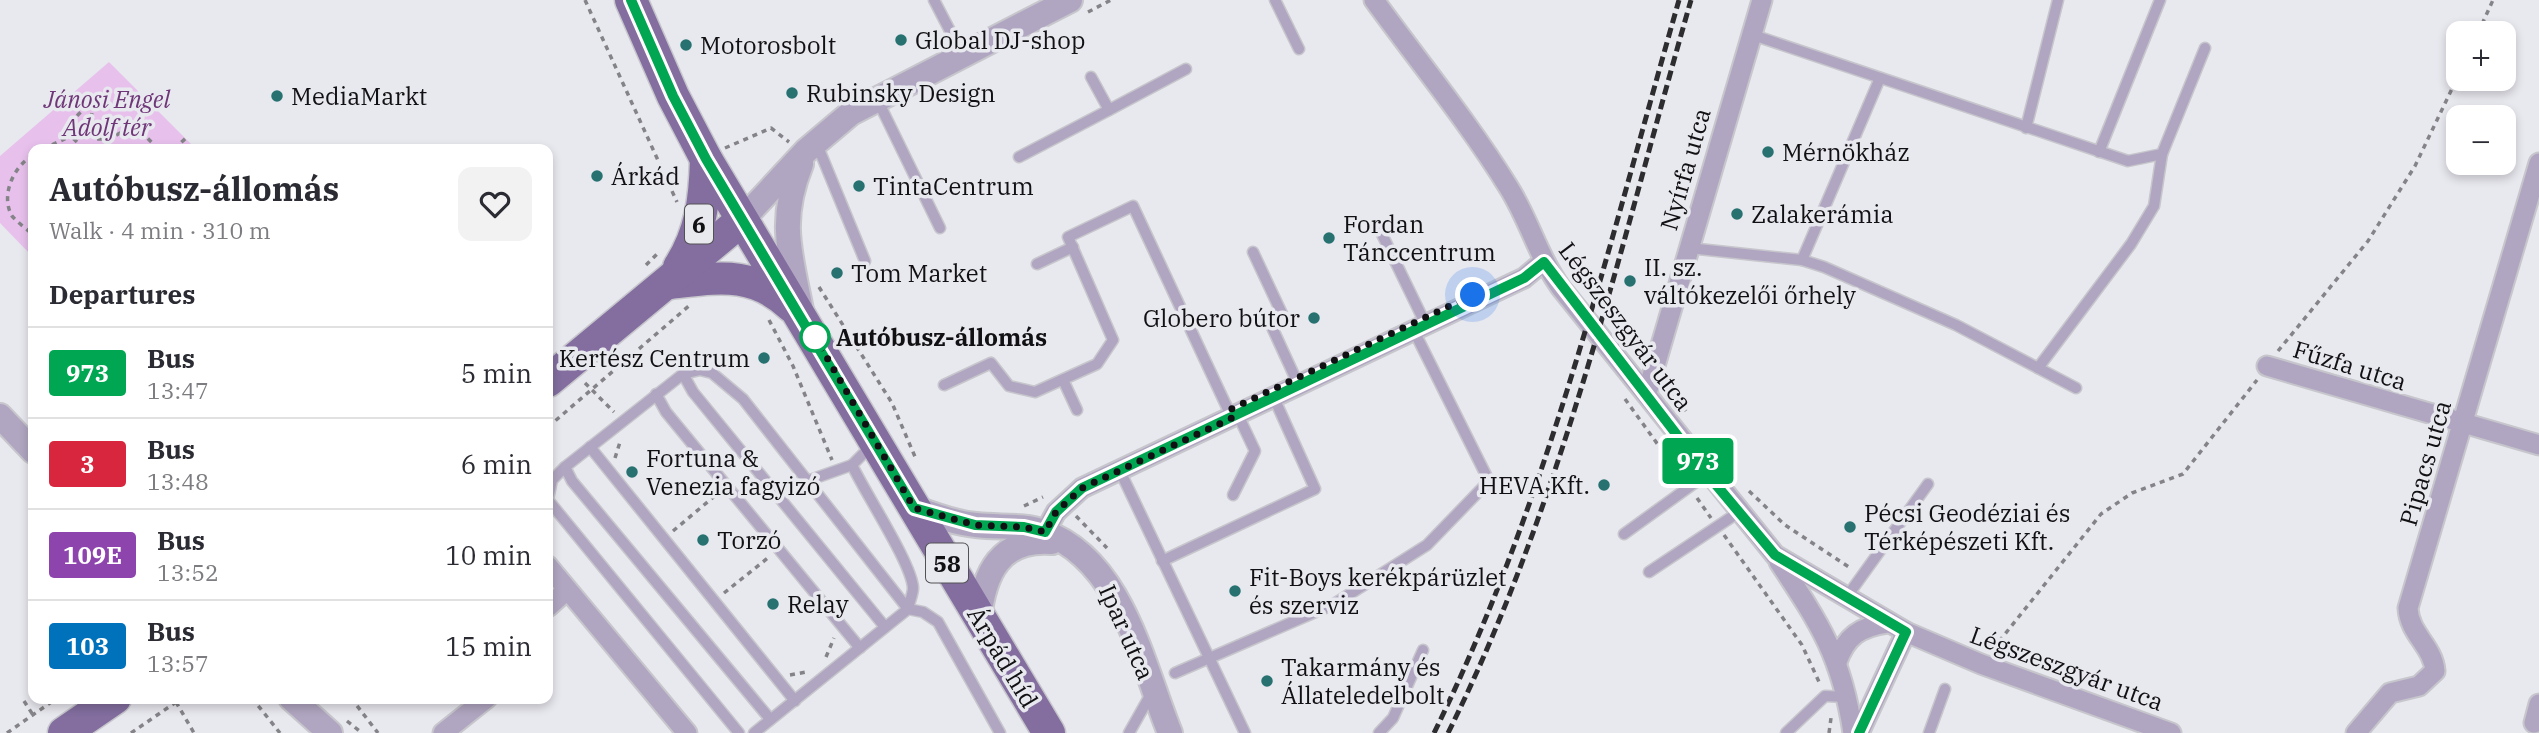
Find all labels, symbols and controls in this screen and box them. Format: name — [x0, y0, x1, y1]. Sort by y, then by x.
map controls — [2446, 21, 2516, 175]
button: + — [2446, 21, 2516, 91]
place label: Global DJ-shop — [915, 24, 1085, 56]
place label: Motorosbolt — [700, 29, 836, 61]
marker: Global DJ-shop — [893, 32, 909, 48]
marker: Motorosbolt — [678, 37, 694, 53]
place label: Rubinsky Design — [806, 77, 996, 109]
place label: MediaMarkt — [291, 80, 427, 112]
park label: Jánosi Engel Adolf tér — [43, 83, 172, 143]
marker: Rubinsky Design — [784, 85, 800, 101]
marker: MediaMarkt — [269, 88, 285, 104]
street label: Nyírfa utca — [1652, 104, 1718, 234]
button: − — [2446, 105, 2516, 175]
place label: Mérnökház — [1782, 136, 1910, 168]
marker: Mérnökház — [1760, 144, 1776, 160]
place label: Árkád — [611, 160, 680, 192]
text: Autóbusz-állomás — [49, 167, 339, 210]
button: heart — [458, 167, 532, 241]
marker: Árkád — [589, 168, 605, 184]
place label: TintaCentrum — [873, 170, 1034, 202]
marker: TintaCentrum — [851, 178, 867, 194]
place label: Zalakerámia — [1751, 198, 1894, 230]
road number: 6 — [685, 204, 713, 244]
marker: Zalakerámia — [1729, 206, 1745, 222]
place label: Fordan Tánccentrum — [1343, 208, 1496, 268]
text: Walk · 4 min · 310 m — [49, 215, 271, 245]
marker: Fordan Tánccentrum — [1321, 230, 1337, 246]
street label: Légszeszgyár utca — [1552, 235, 1700, 417]
place label: II. sz. váltókezelői őrhely — [1644, 251, 1856, 311]
place label: Tom Market — [851, 257, 987, 289]
marker: Tom Market — [829, 265, 845, 281]
marker: II. sz. váltókezelői őrhely — [1622, 273, 1638, 289]
text: Departures — [49, 277, 195, 311]
your location — [1455, 277, 1490, 312]
place label: Globero bútor — [1143, 302, 1300, 334]
marker: Globero bútor — [1306, 310, 1322, 326]
place label: Autóbusz-állomás — [836, 321, 1047, 353]
marker: Autóbusz-állomás — [800, 322, 830, 352]
street label: Fűzfa utca — [2289, 333, 2411, 397]
text: Bus — [147, 341, 195, 375]
place label: Kertész Centrum — [559, 342, 750, 374]
marker: Kertész Centrum — [756, 350, 772, 366]
text: 5 min — [461, 356, 532, 390]
text: 973 — [66, 357, 109, 389]
text: 13:47 — [147, 375, 209, 405]
street label: Pipacs utca — [2392, 397, 2458, 529]
text: Bus — [147, 432, 195, 466]
line badge: 973 — [1658, 438, 1738, 484]
place label: Fortuna & Venezia fagyizó — [646, 442, 820, 502]
text: 973 — [1676, 445, 1720, 477]
text: 6 min — [461, 447, 532, 481]
text: 3 — [80, 448, 95, 480]
marker: Fortuna & Venezia fagyizó — [624, 464, 640, 480]
text: 13:48 — [147, 466, 209, 496]
place label: HEVA Kft. — [1479, 469, 1590, 501]
marker: HEVA Kft. — [1596, 477, 1612, 493]
place label: Pécsi Geodéziai és Térképészeti Kft. — [1864, 497, 2070, 557]
marker: Pécsi Geodéziai és Térképészeti Kft. — [1842, 519, 1858, 535]
text: Bus — [157, 523, 205, 557]
place label: Torzó — [717, 524, 781, 556]
marker: Torzó — [695, 532, 711, 548]
text: 10 min — [445, 538, 532, 572]
text: 109E — [63, 539, 122, 571]
road number: 58 — [926, 544, 968, 582]
text: 13:52 — [157, 557, 219, 587]
place label: Fit-Boys kerékpárüzlet és szerviz — [1249, 561, 1507, 621]
street label: Ipar utca — [1092, 579, 1162, 685]
marker: Fit-Boys kerékpárüzlet és szerviz — [1227, 583, 1243, 599]
place label: Relay — [787, 588, 849, 620]
marker: Relay — [765, 596, 781, 612]
street label: Árpád híd — [960, 601, 1046, 713]
text: Bus — [147, 614, 195, 648]
street label: Légszeszgyár utca — [1966, 618, 2168, 718]
text: 15 min — [445, 629, 532, 663]
text: 103 — [66, 630, 109, 662]
text: 13:57 — [147, 648, 209, 678]
place label: Takarmány és Állateledelbolt — [1281, 651, 1445, 711]
marker: Takarmány és Állateledelbolt — [1259, 673, 1275, 689]

